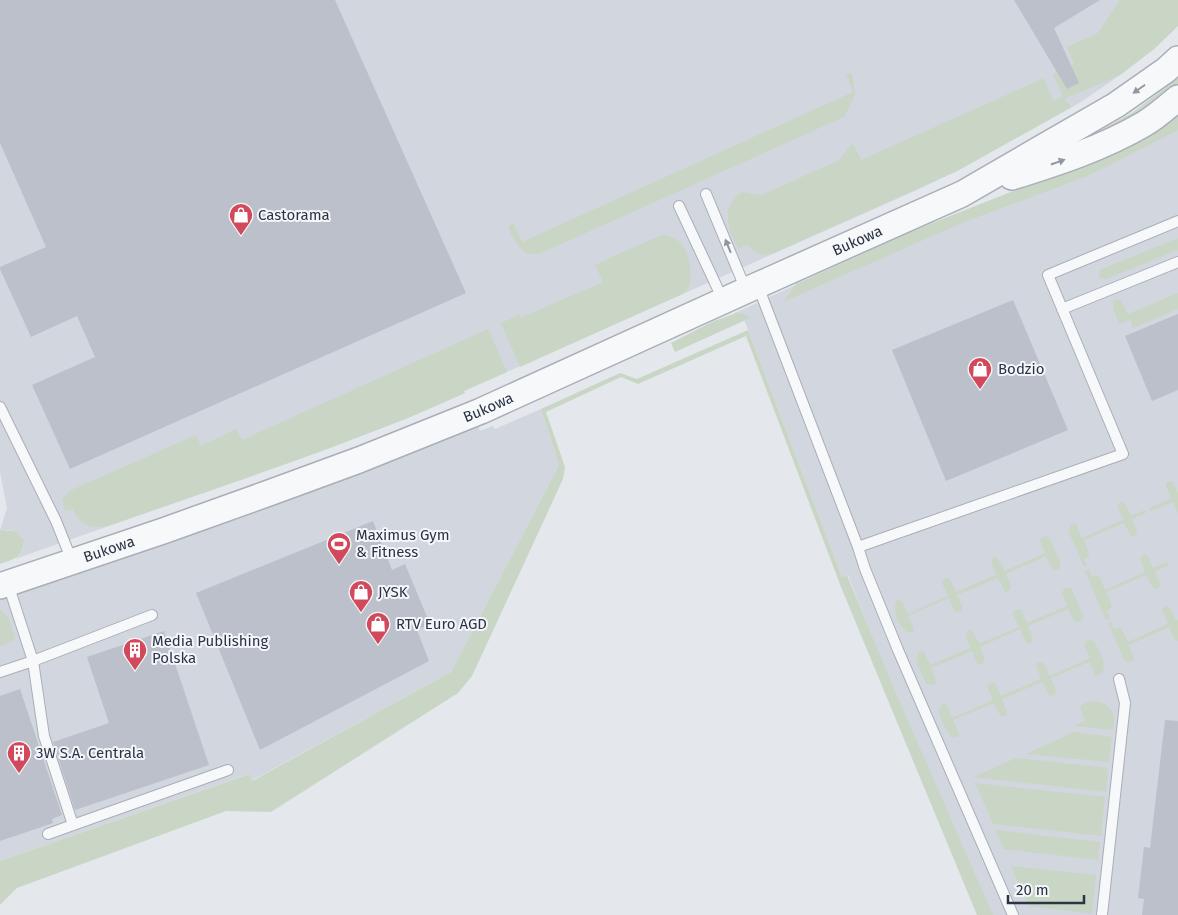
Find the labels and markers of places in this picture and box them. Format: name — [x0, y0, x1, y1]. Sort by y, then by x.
shop icon: Castorama — [228, 202, 254, 236]
place label: Castorama — [258, 206, 330, 224]
shop icon: Bodzio — [967, 356, 993, 390]
place label: Bodzio — [998, 360, 1044, 378]
place label: Maximus Gym & Fitness — [356, 526, 450, 561]
sports icon: Maximus Gym & Fitness — [326, 531, 352, 565]
shop icon: JYSK — [348, 579, 374, 613]
place label: JYSK — [378, 583, 408, 601]
shop icon: RTV Euro AGD — [365, 611, 391, 645]
place label: RTV Euro AGD — [396, 615, 487, 633]
place label: Media Publishing Polska — [152, 632, 269, 667]
building icon: Media Publishing Polska — [122, 637, 148, 671]
building icon: 3W S.A. Centrala — [6, 740, 32, 774]
place label: 3W S.A. Centrala — [36, 744, 144, 762]

